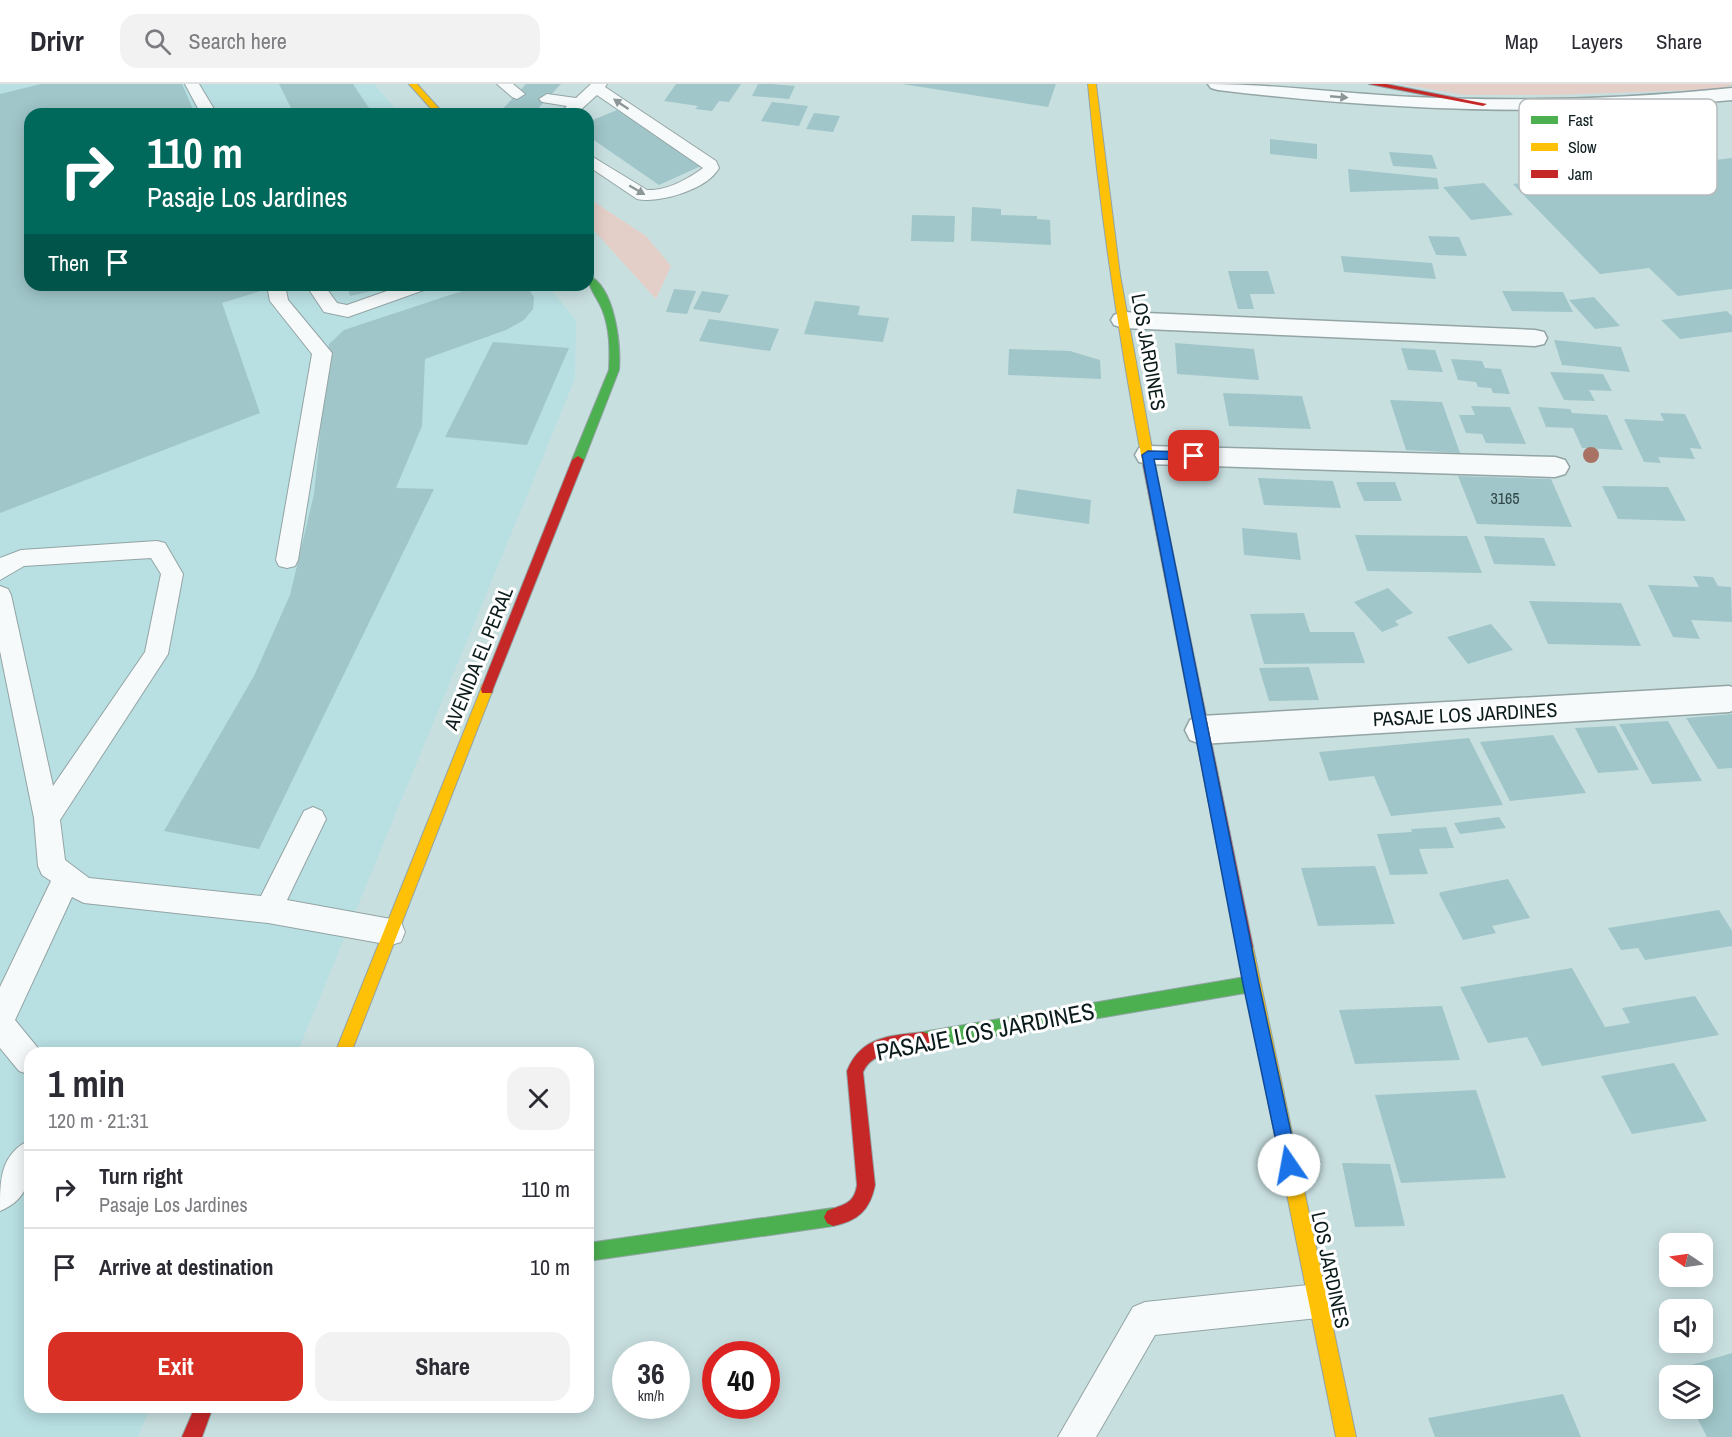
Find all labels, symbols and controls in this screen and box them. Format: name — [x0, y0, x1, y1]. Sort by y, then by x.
search box — [120, 14, 540, 68]
text: Drivr — [30, 22, 84, 60]
icon: search — [141, 25, 174, 58]
text: Search here — [189, 26, 287, 56]
text: Map — [1505, 27, 1538, 56]
text: Layers — [1571, 27, 1623, 56]
text: Share — [1656, 27, 1702, 56]
one-way arrow — [1330, 92, 1349, 102]
one-way arrow — [613, 98, 629, 110]
legend — [1519, 99, 1717, 195]
text: Fast — [1568, 109, 1593, 131]
text: 110 m — [147, 125, 243, 181]
icon: right — [48, 132, 126, 210]
text: Slow — [1568, 136, 1597, 158]
text: Jam — [1568, 163, 1593, 185]
text: Pasaje Los Jardines — [147, 179, 348, 215]
one-way arrow — [629, 185, 646, 195]
icon: arrive — [101, 246, 134, 279]
text: Then — [48, 248, 89, 278]
street label: LOS JARDINES — [1125, 291, 1173, 413]
pin — [1168, 430, 1219, 481]
icon: arrive — [1177, 439, 1210, 472]
house number: 3165 — [1490, 487, 1520, 509]
street label: AVENIDA EL PERAL — [437, 582, 519, 735]
street label: PASAJE LOS JARDINES — [1372, 696, 1558, 732]
street label: PASAJE LOS JARDINES — [873, 994, 1097, 1068]
text: 1 min — [48, 1060, 125, 1108]
button: close — [507, 1067, 570, 1130]
text: 120 m · 21:31 — [48, 1107, 148, 1134]
position arrow — [1257, 1133, 1321, 1197]
text: Turn right — [99, 1161, 183, 1191]
icon: right — [48, 1173, 81, 1206]
text: 110 m — [521, 1174, 570, 1204]
text: Pasaje Los Jardines — [99, 1191, 248, 1218]
street label: LOS JARDINES — [1305, 1209, 1357, 1331]
north arrow — [1659, 1233, 1713, 1287]
map controls — [1659, 1233, 1713, 1419]
icon: arrive — [48, 1251, 81, 1284]
text: Arrive at destination — [99, 1252, 273, 1282]
text: 10 m — [530, 1252, 570, 1282]
button: sound — [1659, 1299, 1713, 1353]
button: Exit — [48, 1332, 303, 1401]
button: Share — [315, 1332, 570, 1401]
speed limit sign: 40 — [702, 1341, 780, 1419]
text: 36 — [637, 1353, 665, 1393]
button: layers — [1659, 1365, 1713, 1419]
text: km/h — [638, 1385, 664, 1406]

